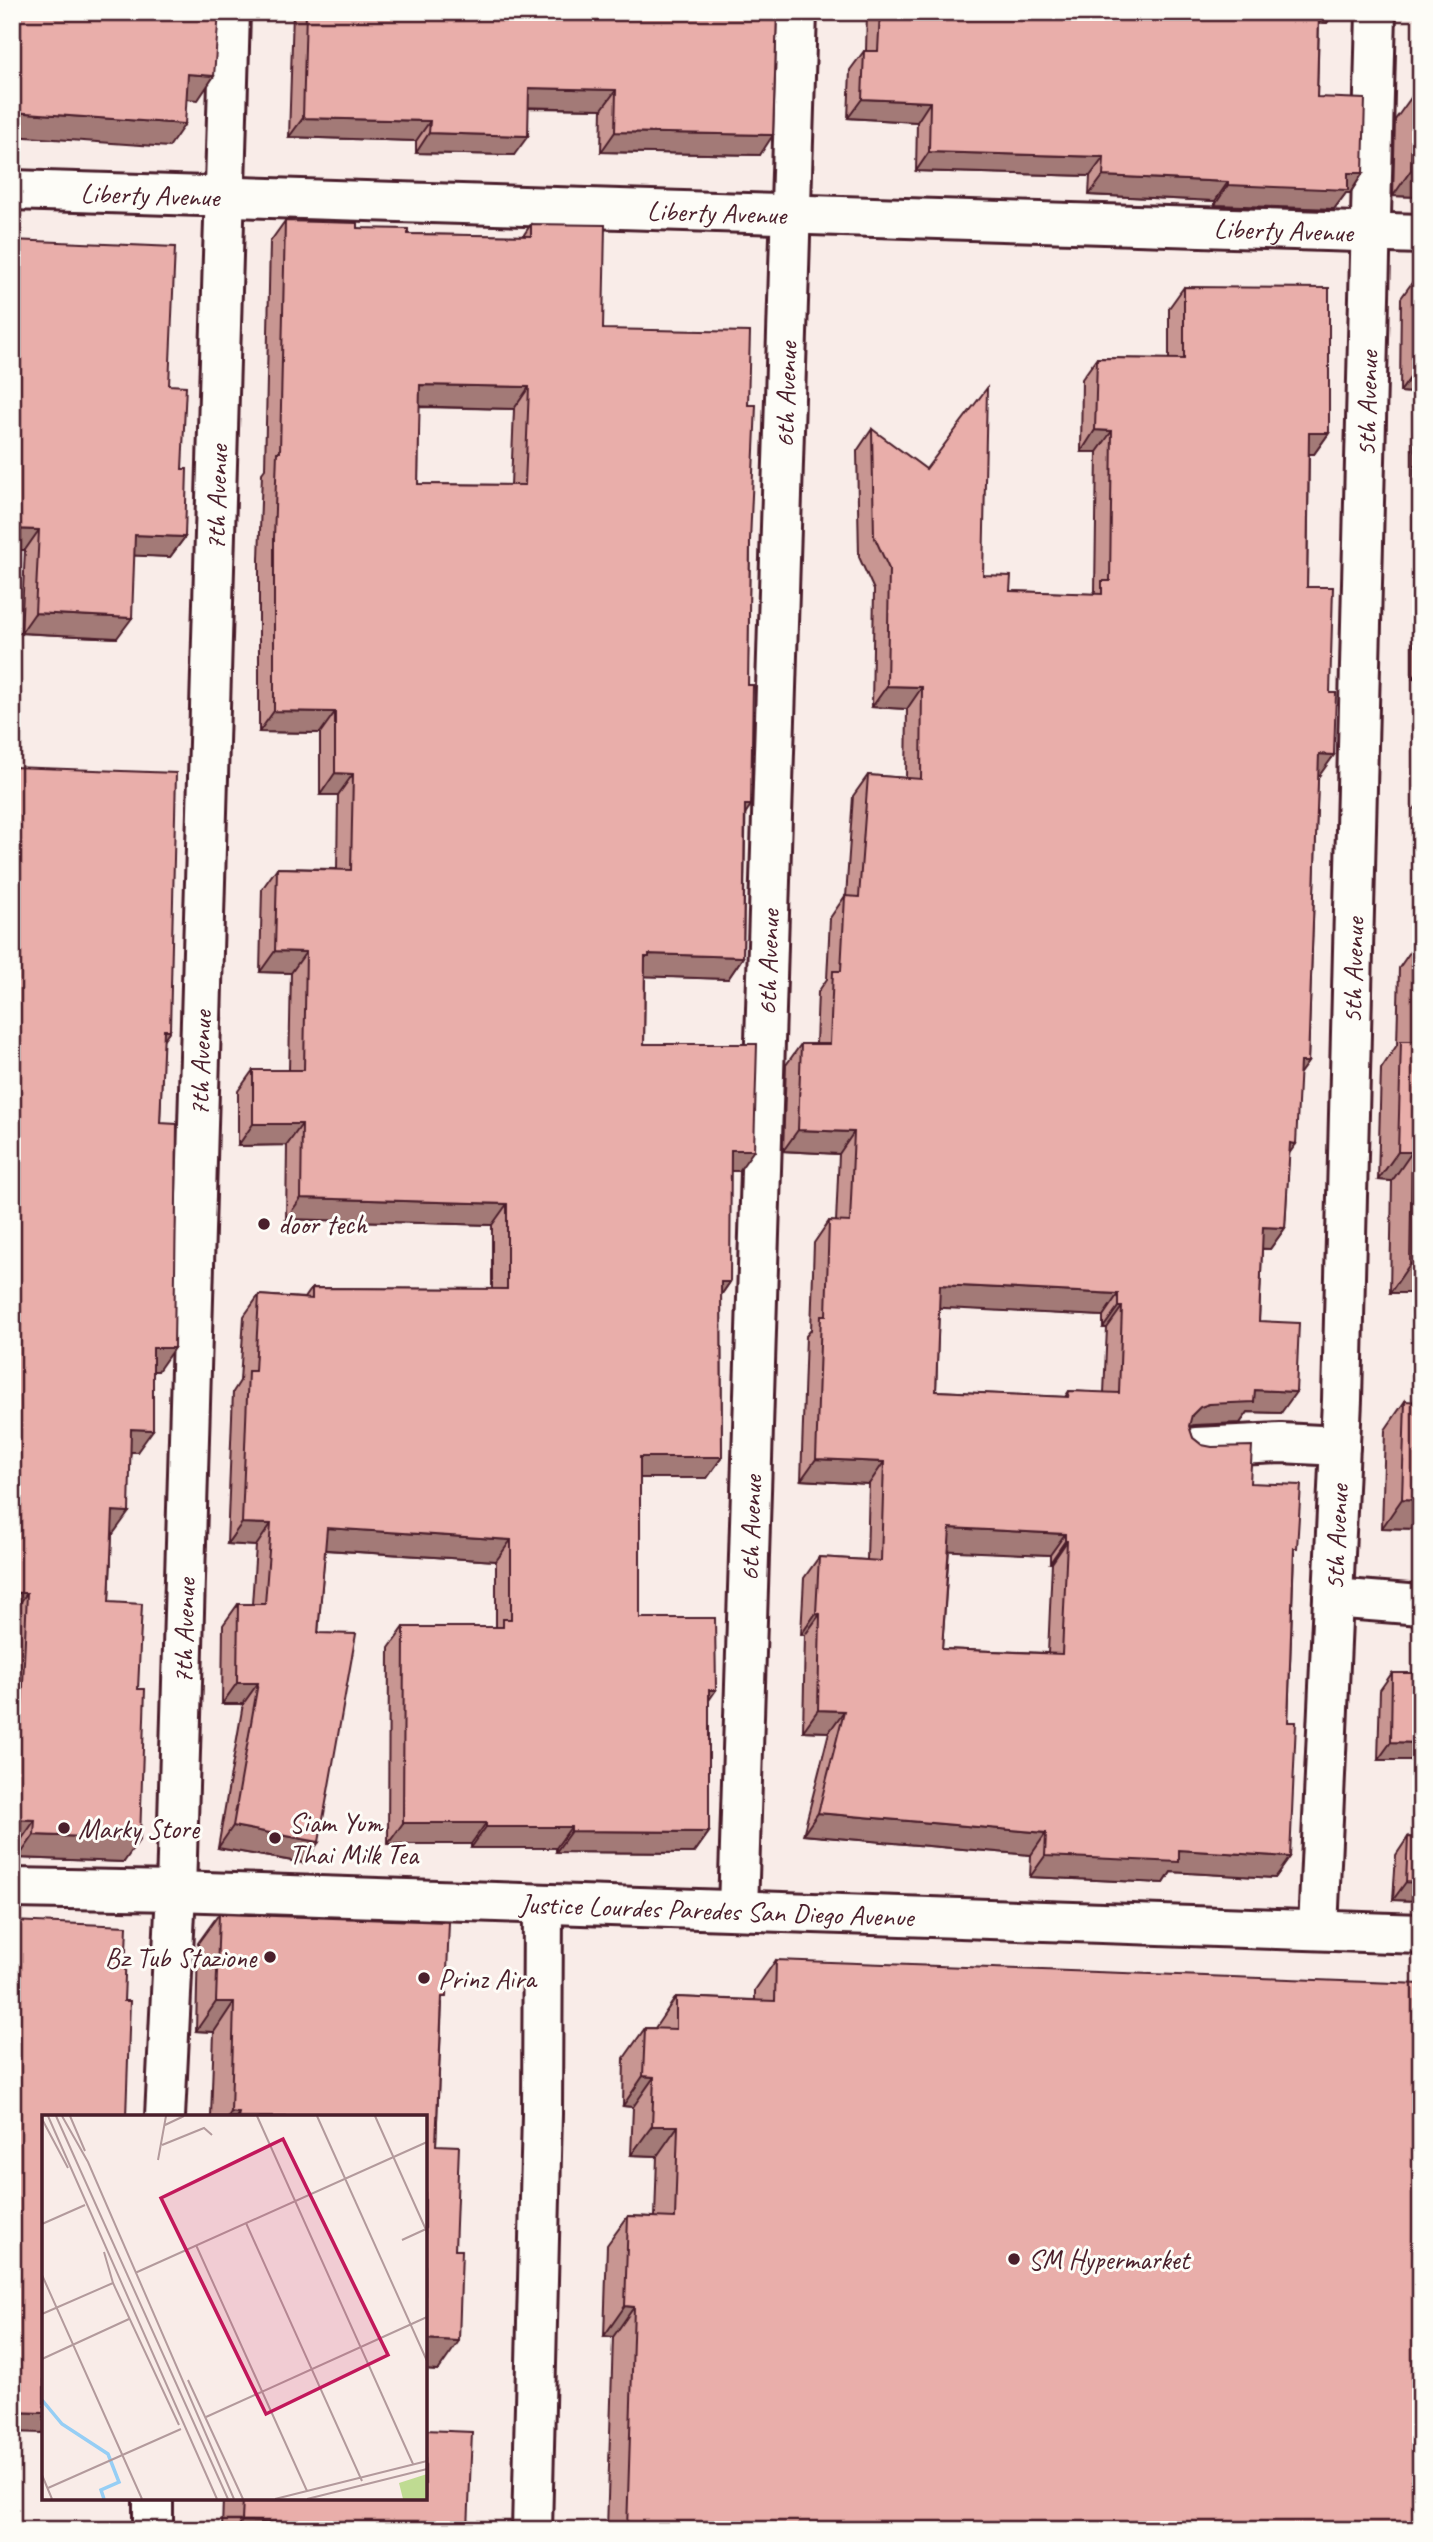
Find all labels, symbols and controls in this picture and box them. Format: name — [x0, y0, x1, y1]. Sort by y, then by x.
street label: Liberty Avenue — [80, 175, 222, 214]
street label: Liberty Avenue — [647, 192, 789, 232]
street label: Liberty Avenue — [1213, 210, 1355, 249]
street label: 6th Avenue — [766, 339, 804, 448]
street label: 5th Avenue — [1348, 349, 1385, 457]
street label: 7th Avenue — [197, 443, 235, 551]
street label: 6th Avenue — [748, 907, 787, 1016]
street label: 5th Avenue — [1334, 915, 1371, 1024]
street label: 7th Avenue — [181, 1008, 219, 1117]
place label: door tech — [278, 1207, 368, 1242]
marker: door tech — [256, 1216, 272, 1232]
street label: 6th Avenue — [731, 1473, 769, 1582]
street label: 5th Avenue — [1316, 1482, 1356, 1591]
street label: 7th Avenue — [164, 1576, 203, 1685]
place label: Siam Yum Thai Milk Tea — [289, 1805, 420, 1872]
place label: Marky Store — [78, 1811, 201, 1846]
marker: Marky Store — [56, 1820, 72, 1836]
marker: Siam Yum Thai Milk Tea — [267, 1830, 283, 1846]
street label: Justice Lourdes Paredes San Diego Avenue — [517, 1885, 916, 1934]
place label: Bz Tub Stazione — [105, 1940, 258, 1975]
marker: Bz Tub Stazione — [262, 1949, 278, 1965]
place label: Prinz Aira — [438, 1961, 538, 1996]
marker: Prinz Aira — [416, 1970, 432, 1986]
inset map — [42, 2115, 427, 2500]
place label: SM Hypermarket — [1028, 2242, 1192, 2277]
marker: SM Hypermarket — [1006, 2251, 1022, 2267]

